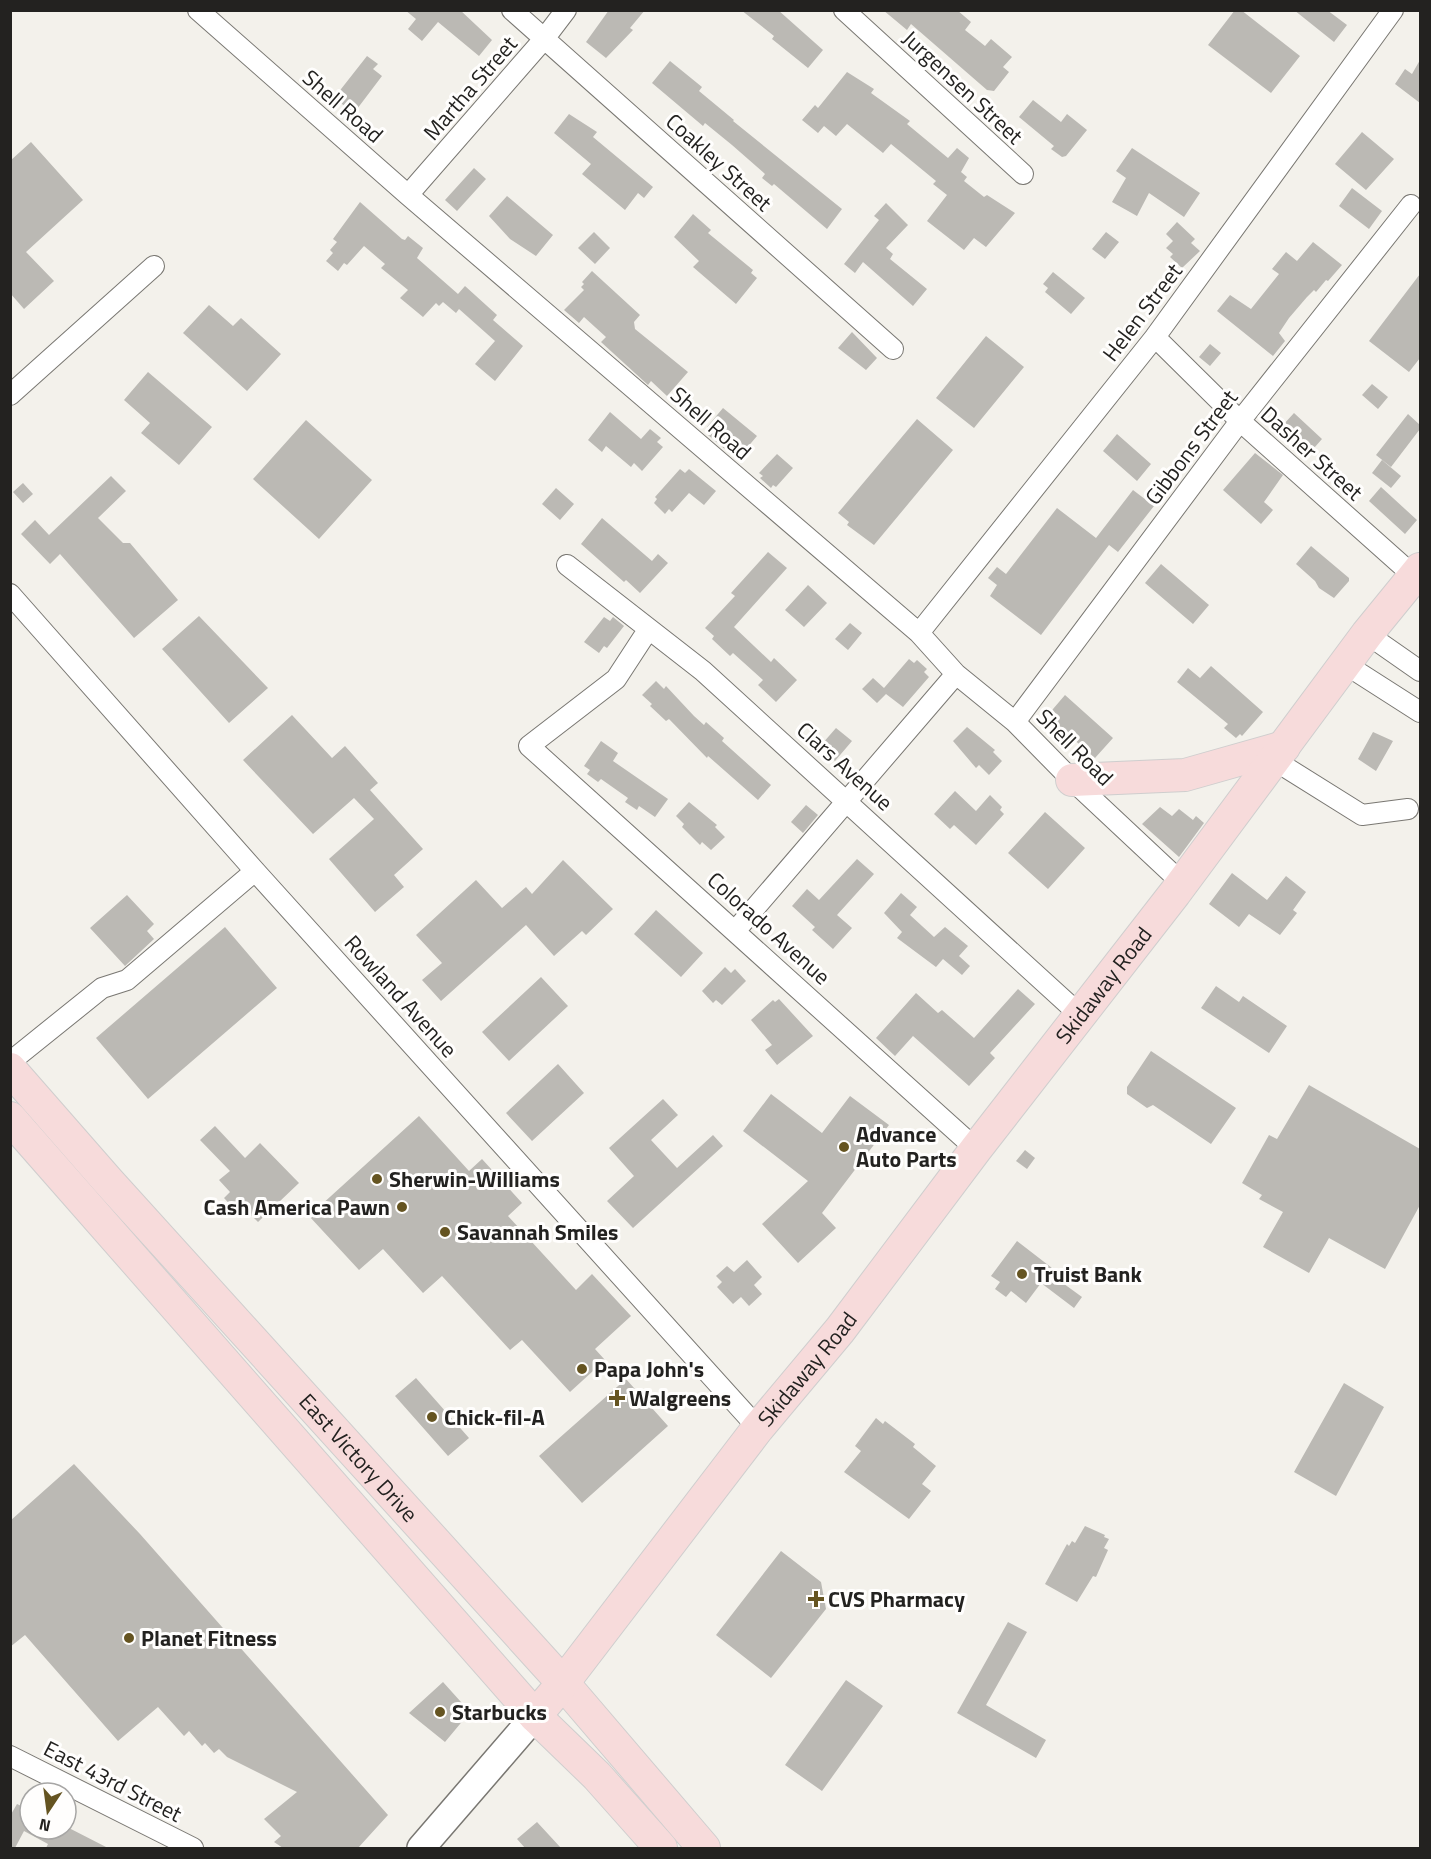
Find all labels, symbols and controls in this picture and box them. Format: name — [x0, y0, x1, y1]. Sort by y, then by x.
street label: Jurgensen Street — [895, 22, 1031, 152]
street label: Martha Street — [415, 28, 525, 148]
street label: Shell Road — [295, 61, 391, 151]
street label: Coakley Street — [658, 105, 780, 219]
street label: Helen Street — [1094, 255, 1190, 368]
street label: Shell Road — [663, 378, 759, 468]
street label: Gibbons Street — [1136, 382, 1246, 512]
street label: Dasher Street — [1253, 398, 1371, 508]
street label: Shell Road — [1029, 701, 1121, 793]
street label: Clars Avenue — [789, 713, 901, 819]
street label: Colorado Avenue — [700, 863, 838, 993]
street label: Skidaway Road — [1047, 919, 1160, 1051]
street label: Rowland Avenue — [337, 927, 465, 1065]
place label: Advance Auto Parts — [856, 1117, 957, 1176]
marker: Advance Auto Parts — [837, 1140, 851, 1154]
place label: Sherwin-Williams — [389, 1162, 560, 1196]
marker: Sherwin-Williams — [370, 1172, 384, 1186]
place label: Cash America Pawn — [204, 1190, 390, 1224]
marker: Cash America Pawn — [395, 1200, 409, 1214]
place label: Savannah Smiles — [457, 1215, 618, 1249]
marker: Savannah Smiles — [438, 1225, 452, 1239]
place label: Truist Bank — [1034, 1257, 1142, 1291]
marker: Truist Bank — [1015, 1267, 1029, 1281]
street label: Skidaway Road — [749, 1304, 865, 1434]
place label: Papa John's — [594, 1352, 704, 1386]
marker: Papa John's — [575, 1362, 589, 1376]
place label: Walgreens — [629, 1381, 731, 1415]
street label: East Victory Drive — [291, 1385, 426, 1530]
marker: Walgreens — [610, 1391, 624, 1405]
place label: Chick-fil-A — [444, 1400, 545, 1434]
marker: Chick-fil-A — [425, 1410, 439, 1424]
place label: CVS Pharmacy — [828, 1582, 965, 1616]
marker: CVS Pharmacy — [809, 1592, 823, 1606]
place label: Planet Fitness — [141, 1621, 277, 1655]
marker: Planet Fitness — [122, 1631, 136, 1645]
place label: Starbucks — [452, 1695, 547, 1729]
marker: Starbucks — [433, 1705, 447, 1719]
street label: East 43rd Street — [38, 1732, 188, 1831]
north arrow — [18, 1781, 78, 1841]
text: N — [37, 1813, 53, 1839]

